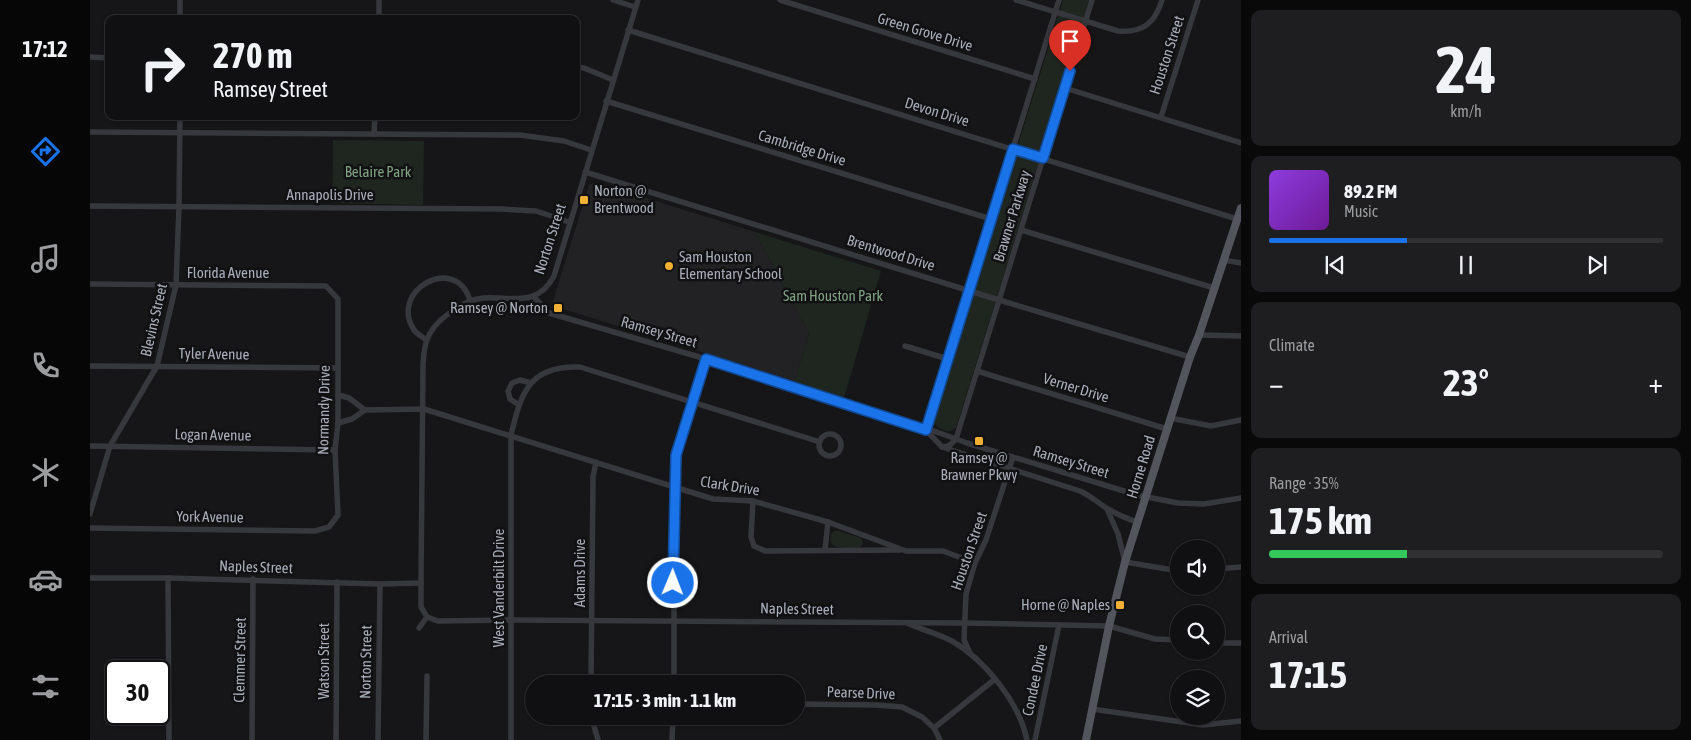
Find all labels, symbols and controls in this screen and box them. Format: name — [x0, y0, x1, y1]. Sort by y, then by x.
street label: Green Grove Drive — [876, 9, 975, 54]
street label: Houston Street — [1146, 13, 1187, 96]
pin — [1049, 20, 1091, 71]
icon: arrive — [1056, 27, 1084, 55]
text: 24 — [1435, 32, 1497, 107]
icon: right — [130, 35, 195, 100]
text: 270 m — [213, 35, 292, 75]
text: 17:12 — [22, 36, 68, 62]
text: Ramsey Street — [213, 76, 328, 102]
street label: Devon Drive — [903, 94, 972, 129]
text: km/h — [1450, 102, 1482, 120]
street label: Cambridge Drive — [756, 126, 848, 169]
icon: directions — [28, 134, 63, 169]
park label: Belaire Park — [345, 163, 412, 180]
street label: Brawner Parkway — [990, 168, 1034, 264]
text: 89.2 FM — [1344, 180, 1397, 202]
place label: Norton @ Brentwood — [594, 182, 654, 216]
street label: Annapolis Drive — [287, 186, 374, 203]
marker: Norton @ Brentwood — [578, 194, 590, 206]
street label: Norton Street — [530, 201, 569, 276]
text: Music — [1344, 202, 1378, 220]
street label: Brentwood Drive — [845, 231, 937, 274]
icon: music — [28, 241, 63, 276]
place label: Sam Houston Elementary School — [679, 248, 782, 282]
icon: previous — [1321, 251, 1349, 279]
icon: pause — [1452, 251, 1480, 279]
icon: next — [1583, 251, 1611, 279]
marker: Sam Houston Elementary School — [663, 260, 675, 272]
street label: Florida Avenue — [187, 264, 269, 281]
street label: Blevins Street — [137, 282, 170, 358]
park label: Sam Houston Park — [783, 287, 883, 304]
place label: Ramsey @ Norton — [450, 299, 548, 316]
marker: Ramsey @ Norton — [552, 302, 564, 314]
street label: Ramsey Street — [619, 313, 699, 350]
text: Climate — [1269, 336, 1315, 354]
street label: Tyler Avenue — [178, 344, 250, 363]
icon: phone — [28, 348, 63, 383]
text: 23° — [1443, 361, 1489, 404]
street label: Normandy Drive — [314, 365, 333, 455]
text: − — [1269, 367, 1284, 399]
text: + — [1648, 367, 1663, 399]
street label: Verner Drive — [1041, 369, 1111, 406]
street label: Logan Avenue — [174, 425, 252, 444]
street label: Horne Road — [1123, 433, 1158, 500]
marker: Ramsey @ Brawner Pkwy — [973, 435, 985, 447]
street label: Ramsey Street — [1031, 442, 1111, 481]
place label: Ramsey @ Brawner Pkwy — [941, 449, 1017, 483]
icon: climate — [28, 455, 63, 490]
street label: Clark Drive — [699, 472, 761, 499]
text: Range · 35% — [1269, 474, 1339, 492]
text: 175 km — [1269, 499, 1372, 542]
street label: York Avenue — [176, 507, 244, 526]
street label: Houston Street — [947, 509, 990, 592]
street label: West Vanderbilt Drive — [490, 529, 507, 647]
street label: Adams Drive — [571, 538, 588, 607]
map controls — [1170, 540, 1225, 725]
button: sound — [1170, 540, 1225, 595]
position arrow — [646, 556, 698, 608]
street label: Naples Street — [219, 557, 293, 576]
icon: car — [28, 562, 63, 597]
place label: Horne @ Naples — [1021, 596, 1110, 613]
street label: Naples Street — [760, 599, 834, 618]
marker: Horne @ Naples — [1114, 599, 1126, 611]
button: search — [1170, 605, 1225, 660]
street label: Clemmer Street — [230, 617, 249, 703]
street label: Watson Street — [315, 623, 332, 699]
street label: Norton Street — [356, 625, 375, 699]
text: Arrival — [1269, 628, 1308, 646]
street label: Condee Drive — [1019, 642, 1050, 717]
text: 17:15 — [1269, 653, 1347, 696]
speed limit sign: 30 — [105, 660, 170, 725]
icon: filters — [28, 669, 63, 704]
button: layers — [1170, 670, 1225, 725]
street label: Pearse Drive — [826, 683, 896, 702]
text: 17:15 · 3 min · 1.1 km — [594, 689, 736, 711]

